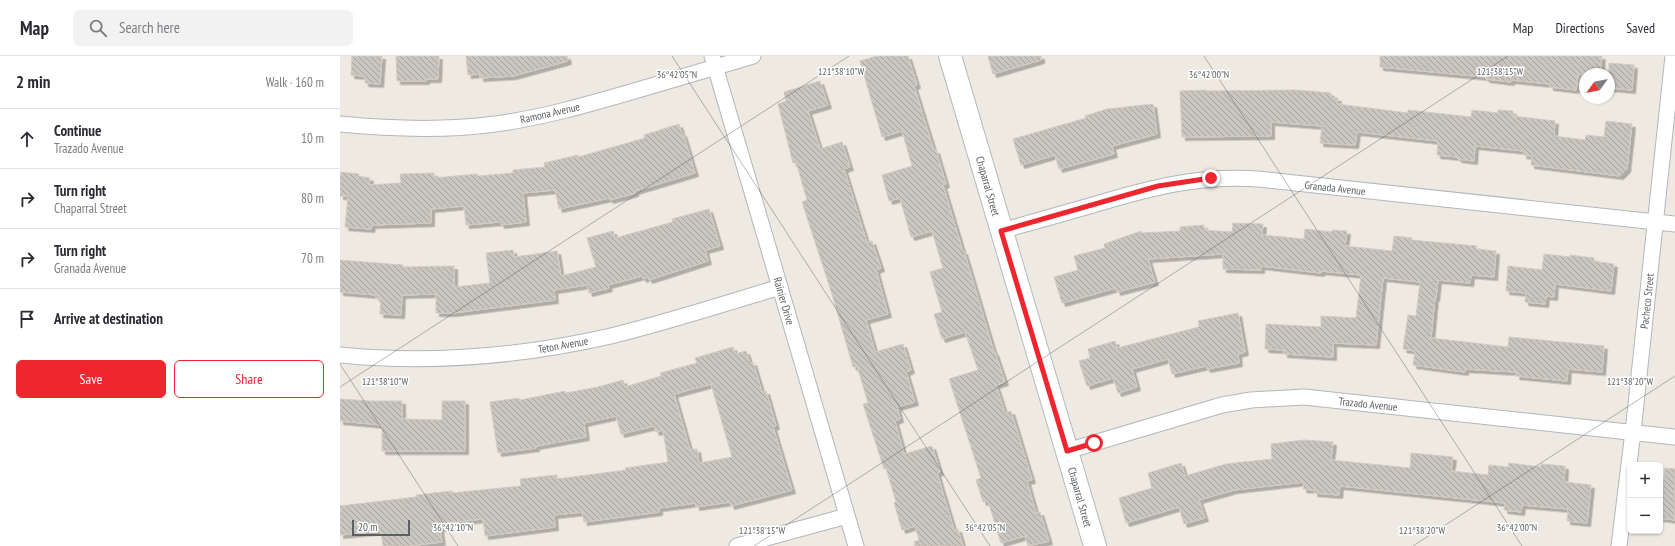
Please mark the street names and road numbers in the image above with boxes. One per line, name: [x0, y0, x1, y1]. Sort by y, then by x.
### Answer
street label: Ramona Avenue: [519, 99, 582, 127]
street label: Chaparral Street: [973, 154, 1003, 218]
street label: Granada Avenue: [1304, 178, 1367, 198]
street label: Pacheco Street: [1637, 272, 1657, 330]
street label: Rainier Drive: [770, 275, 798, 327]
street label: Teton Avenue: [537, 334, 590, 356]
street label: Trazado Avenue: [1338, 394, 1399, 414]
street label: Chaparral Street: [1065, 465, 1095, 529]

